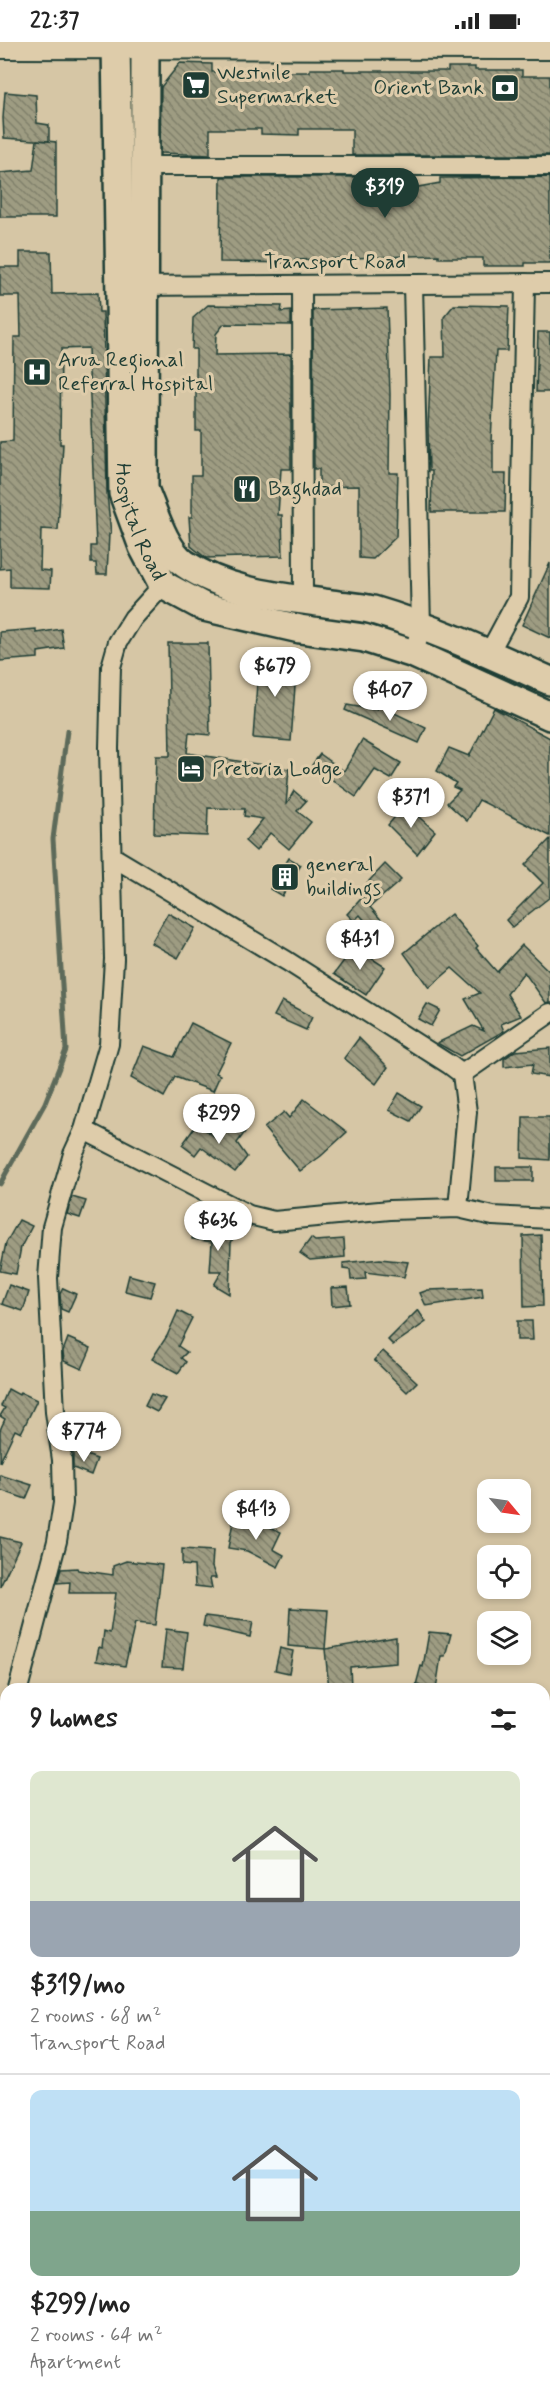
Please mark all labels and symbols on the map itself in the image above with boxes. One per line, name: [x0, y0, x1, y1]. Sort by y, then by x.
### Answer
place label: Westnile Supermarket: [217, 59, 337, 111]
supermarket icon: Westnile Supermarket: [180, 69, 212, 101]
bank icon: Orient Bank: [489, 72, 521, 104]
place label: Orient Bank: [373, 74, 484, 102]
pin: $319: [349, 168, 421, 219]
street label: Transport Road: [264, 248, 406, 276]
place label: Arua Regional Referral Hospital: [58, 346, 213, 398]
hospital icon: Arua Regional Referral Hospital: [21, 356, 53, 388]
street label: Hospital Road: [109, 463, 172, 586]
restaurant icon: Baghdad: [231, 473, 263, 505]
place label: Baghdad: [268, 475, 342, 505]
pin: $679: [239, 647, 311, 698]
pin: $407: [354, 671, 426, 722]
hotel icon: Pretoria Lodge: [175, 753, 207, 785]
place label: Pretoria Lodge: [212, 755, 342, 784]
pin: $371: [375, 778, 447, 829]
place label: general buildings: [306, 851, 381, 905]
building icon: general buildings: [269, 861, 301, 893]
pin: $431: [324, 920, 396, 971]
pin: $299: [183, 1094, 255, 1145]
pin: $636: [182, 1201, 254, 1252]
pin: $774: [48, 1412, 120, 1463]
north arrow: [477, 1479, 531, 1533]
pin: $413: [220, 1490, 292, 1541]

